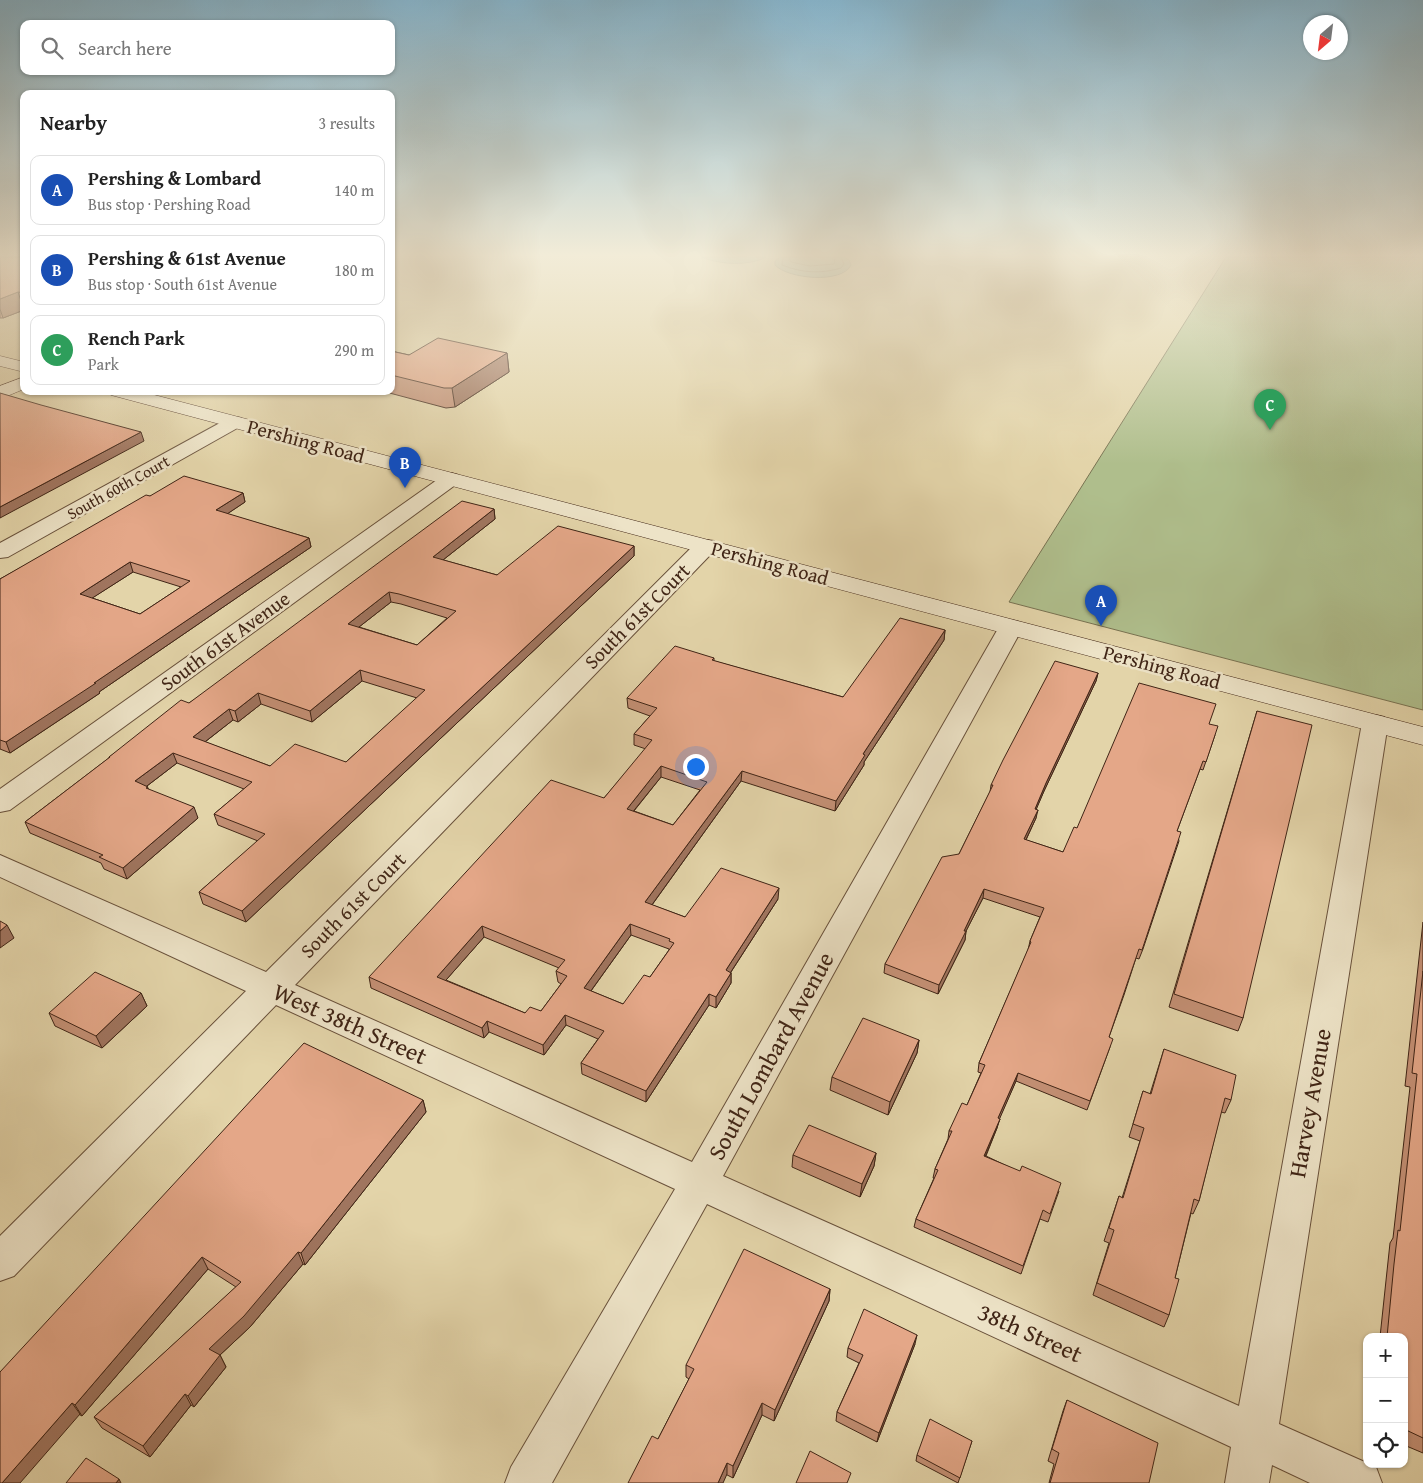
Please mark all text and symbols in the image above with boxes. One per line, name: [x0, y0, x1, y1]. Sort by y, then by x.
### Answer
north arrow: [1303, 15, 1348, 60]
search box: [20, 20, 395, 75]
icon: search: [38, 34, 66, 62]
text: Search here: [78, 34, 172, 62]
text: Nearby: [40, 107, 107, 138]
text: 3 results: [318, 111, 375, 135]
text: Pershing & Lombard: [88, 164, 261, 192]
text: A: [52, 178, 62, 202]
text: 140 m: [334, 178, 374, 202]
text: Bus stop · Pershing Road: [88, 192, 251, 216]
text: Pershing & 61st Avenue: [88, 244, 286, 272]
text: B: [52, 258, 62, 282]
text: 180 m: [334, 258, 374, 282]
text: Bus stop · South 61st Avenue: [88, 272, 277, 296]
text: Rench Park: [88, 324, 185, 352]
text: C: [52, 338, 62, 362]
text: 290 m: [334, 338, 374, 362]
text: Park: [88, 352, 119, 376]
pin: C: [1254, 389, 1286, 430]
street label: Pershing Road: [244, 411, 368, 470]
pin: B: [389, 447, 421, 488]
street label: South 60th Court: [62, 449, 174, 525]
street label: Pershing Road: [708, 533, 832, 592]
street label: South 61st Court: [577, 556, 696, 675]
street label: South 61st Avenue: [154, 584, 295, 697]
pin: A: [1085, 585, 1117, 626]
street label: Pershing Road: [1100, 637, 1224, 696]
your location: [683, 754, 709, 780]
street label: South 61st Court: [293, 845, 412, 964]
street label: South Lombard Avenue: [699, 945, 842, 1166]
street label: West 38th Street: [268, 974, 433, 1073]
street label: Harvey Avenue: [1279, 1026, 1340, 1180]
street label: 38th Street: [972, 1294, 1089, 1371]
map controls: [1363, 1333, 1408, 1468]
button: +: [1363, 1333, 1408, 1378]
button: −: [1363, 1378, 1408, 1423]
button: locate: [1363, 1423, 1408, 1468]

